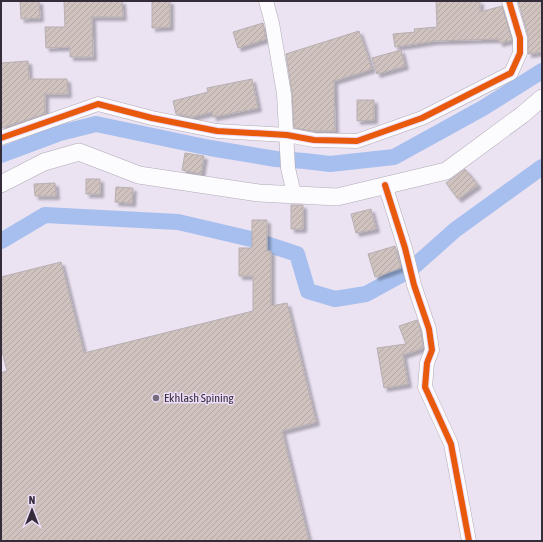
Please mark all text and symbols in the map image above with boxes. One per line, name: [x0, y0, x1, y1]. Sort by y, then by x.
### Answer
place label: Ekhlash Spining: [164, 391, 235, 405]
marker: Ekhlash Spining: [151, 393, 161, 403]
north arrow: [12, 490, 52, 530]
text: N: [29, 494, 35, 506]

